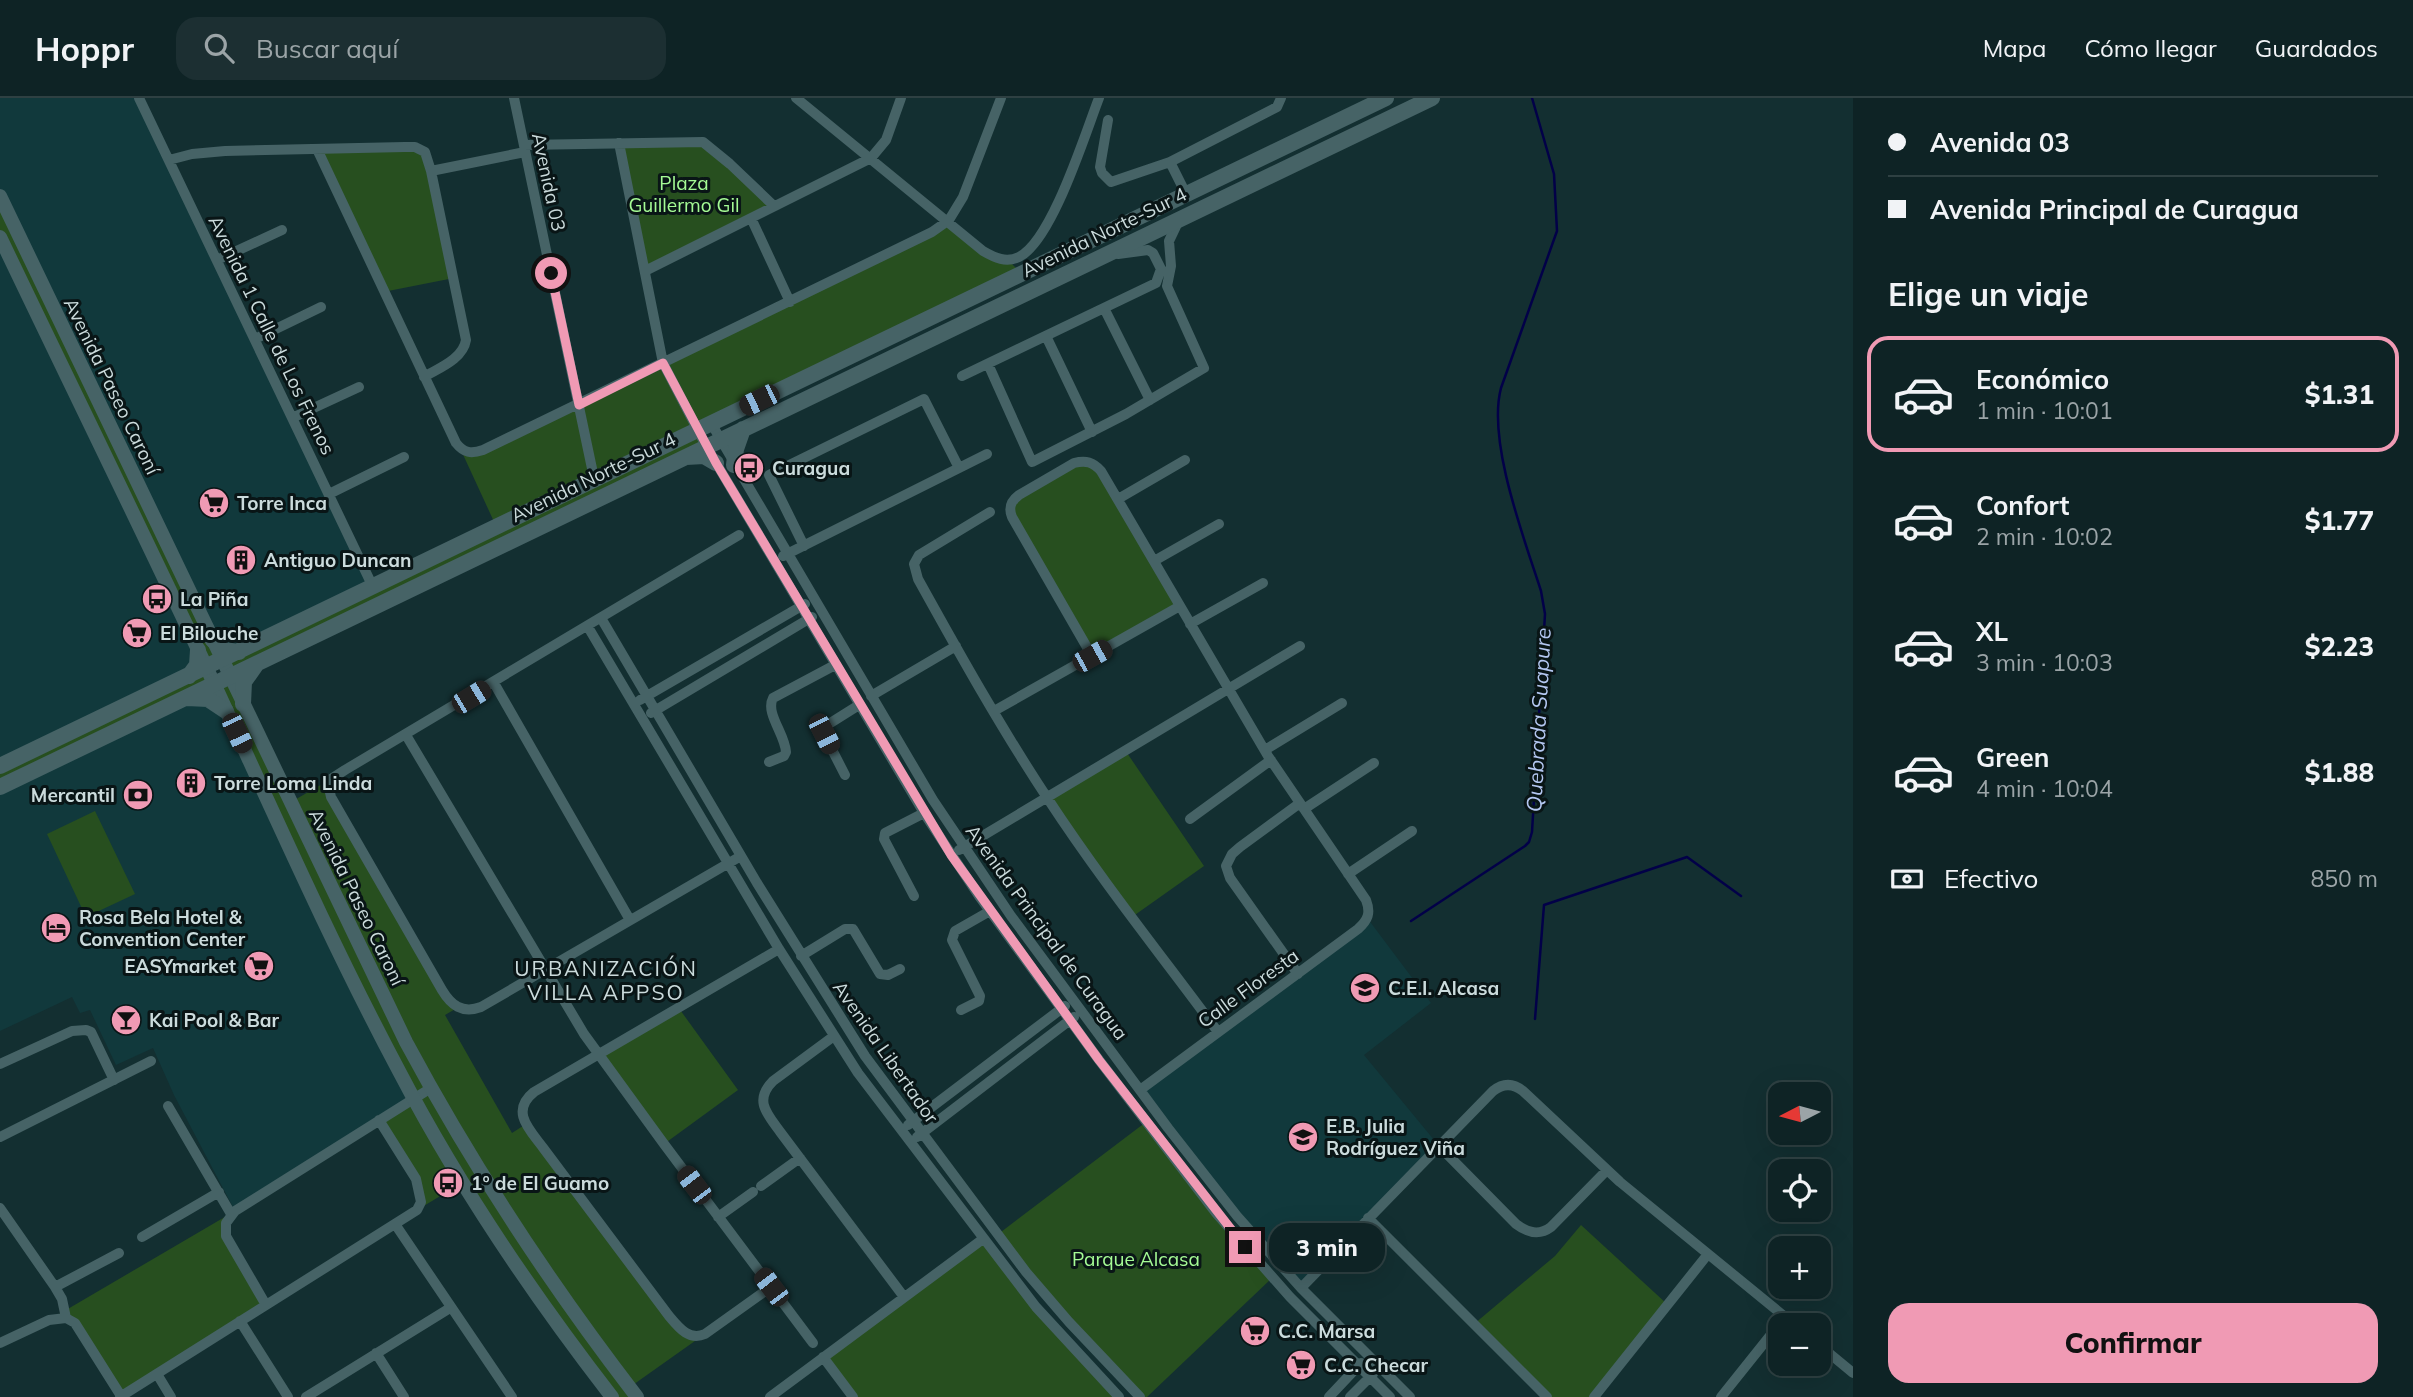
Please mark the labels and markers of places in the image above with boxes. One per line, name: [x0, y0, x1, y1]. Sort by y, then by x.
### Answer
bus stop icon: Curagua: [732, 451, 766, 485]
place label: Curagua: [772, 456, 850, 480]
supermarket icon: Torre Inca: [197, 486, 231, 520]
place label: Torre Inca: [237, 491, 327, 515]
building icon: Antiguo Duncan: [224, 543, 258, 577]
place label: Antiguo Duncan: [264, 548, 411, 572]
bus stop icon: La Piña: [140, 582, 174, 616]
place label: La Piña: [180, 587, 248, 611]
supermarket icon: El Bilouche: [120, 616, 154, 650]
place label: El Bilouche: [160, 621, 259, 645]
building icon: Torre Loma Linda: [174, 766, 208, 800]
place label: Torre Loma Linda: [214, 771, 372, 795]
bank icon: Mercantil: [121, 778, 155, 812]
place label: Mercantil: [31, 783, 115, 807]
place label: Rosa Bela Hotel & Convention Center: [79, 905, 246, 951]
hotel icon: Rosa Bela Hotel & Convention Center: [39, 911, 73, 945]
supermarket icon: EASYmarket: [242, 949, 276, 983]
place label: EASYmarket: [124, 954, 236, 978]
school or university icon: C.E.I. Alcasa: [1348, 971, 1382, 1005]
place label: C.E.I. Alcasa: [1388, 976, 1499, 1000]
bar icon: Kai Pool & Bar: [109, 1003, 143, 1037]
place label: Kai Pool & Bar: [149, 1008, 280, 1032]
place label: E.B. Julia Rodríguez Viña: [1326, 1114, 1465, 1160]
school or university icon: E.B. Julia Rodríguez Viña: [1286, 1120, 1320, 1154]
bus stop icon: 1° de El Guamo: [431, 1166, 465, 1200]
place label: 1° de El Guamo: [471, 1171, 609, 1195]
supermarket icon: C.C. Marsa: [1238, 1314, 1272, 1348]
place label: C.C. Marsa: [1278, 1319, 1375, 1343]
supermarket icon: C.C. Checar: [1284, 1348, 1318, 1382]
place label: C.C. Checar: [1324, 1353, 1429, 1377]

